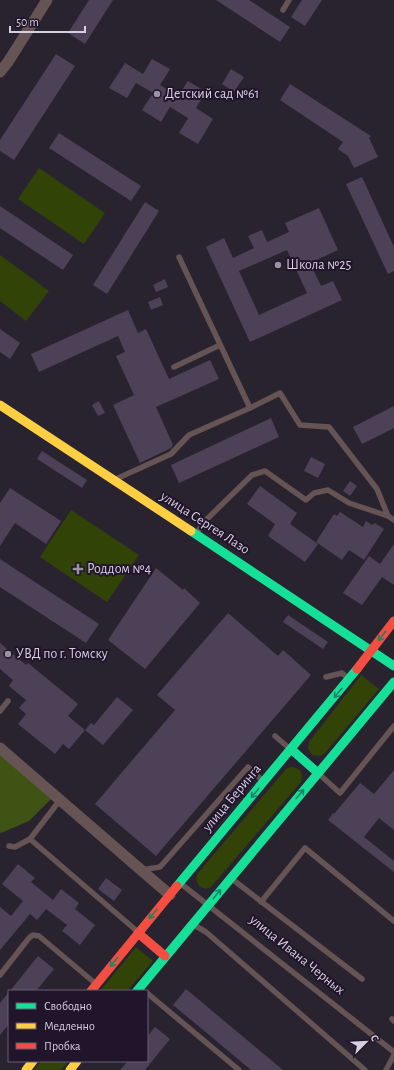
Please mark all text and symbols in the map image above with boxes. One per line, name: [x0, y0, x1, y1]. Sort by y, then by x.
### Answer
scale bar: [10, 8, 85, 34]
text: 50 m: [16, 16, 39, 28]
place label: Детский сад №61: [165, 87, 259, 101]
marker: Детский сад №61: [152, 89, 162, 99]
place label: Школа №25: [286, 258, 352, 272]
marker: Школа №25: [273, 260, 283, 270]
street label: улица Сергея Лазо: [157, 489, 252, 557]
place label: Роддом №4: [87, 562, 151, 576]
marker: Роддом №4: [72, 563, 84, 575]
one-way arrow: [378, 631, 386, 642]
place label: УВД по г. Томску: [16, 647, 108, 661]
marker: УВД по г. Томску: [3, 649, 13, 659]
one-way arrow: [333, 688, 342, 698]
street label: улица Беринга: [199, 761, 264, 835]
one-way arrow: [250, 788, 259, 798]
one-way arrow: [296, 789, 305, 799]
one-way arrow: [213, 888, 221, 899]
one-way arrow: [149, 909, 158, 920]
street label: улица Ивана Черных: [246, 912, 347, 998]
one-way arrow: [110, 956, 118, 967]
legend: [8, 990, 148, 1062]
text: Свободно: [44, 1000, 92, 1012]
text: Медленно: [44, 1020, 95, 1032]
north arrow: [346, 1022, 386, 1062]
text: С: [368, 1033, 381, 1043]
text: Пробка: [44, 1040, 81, 1052]

